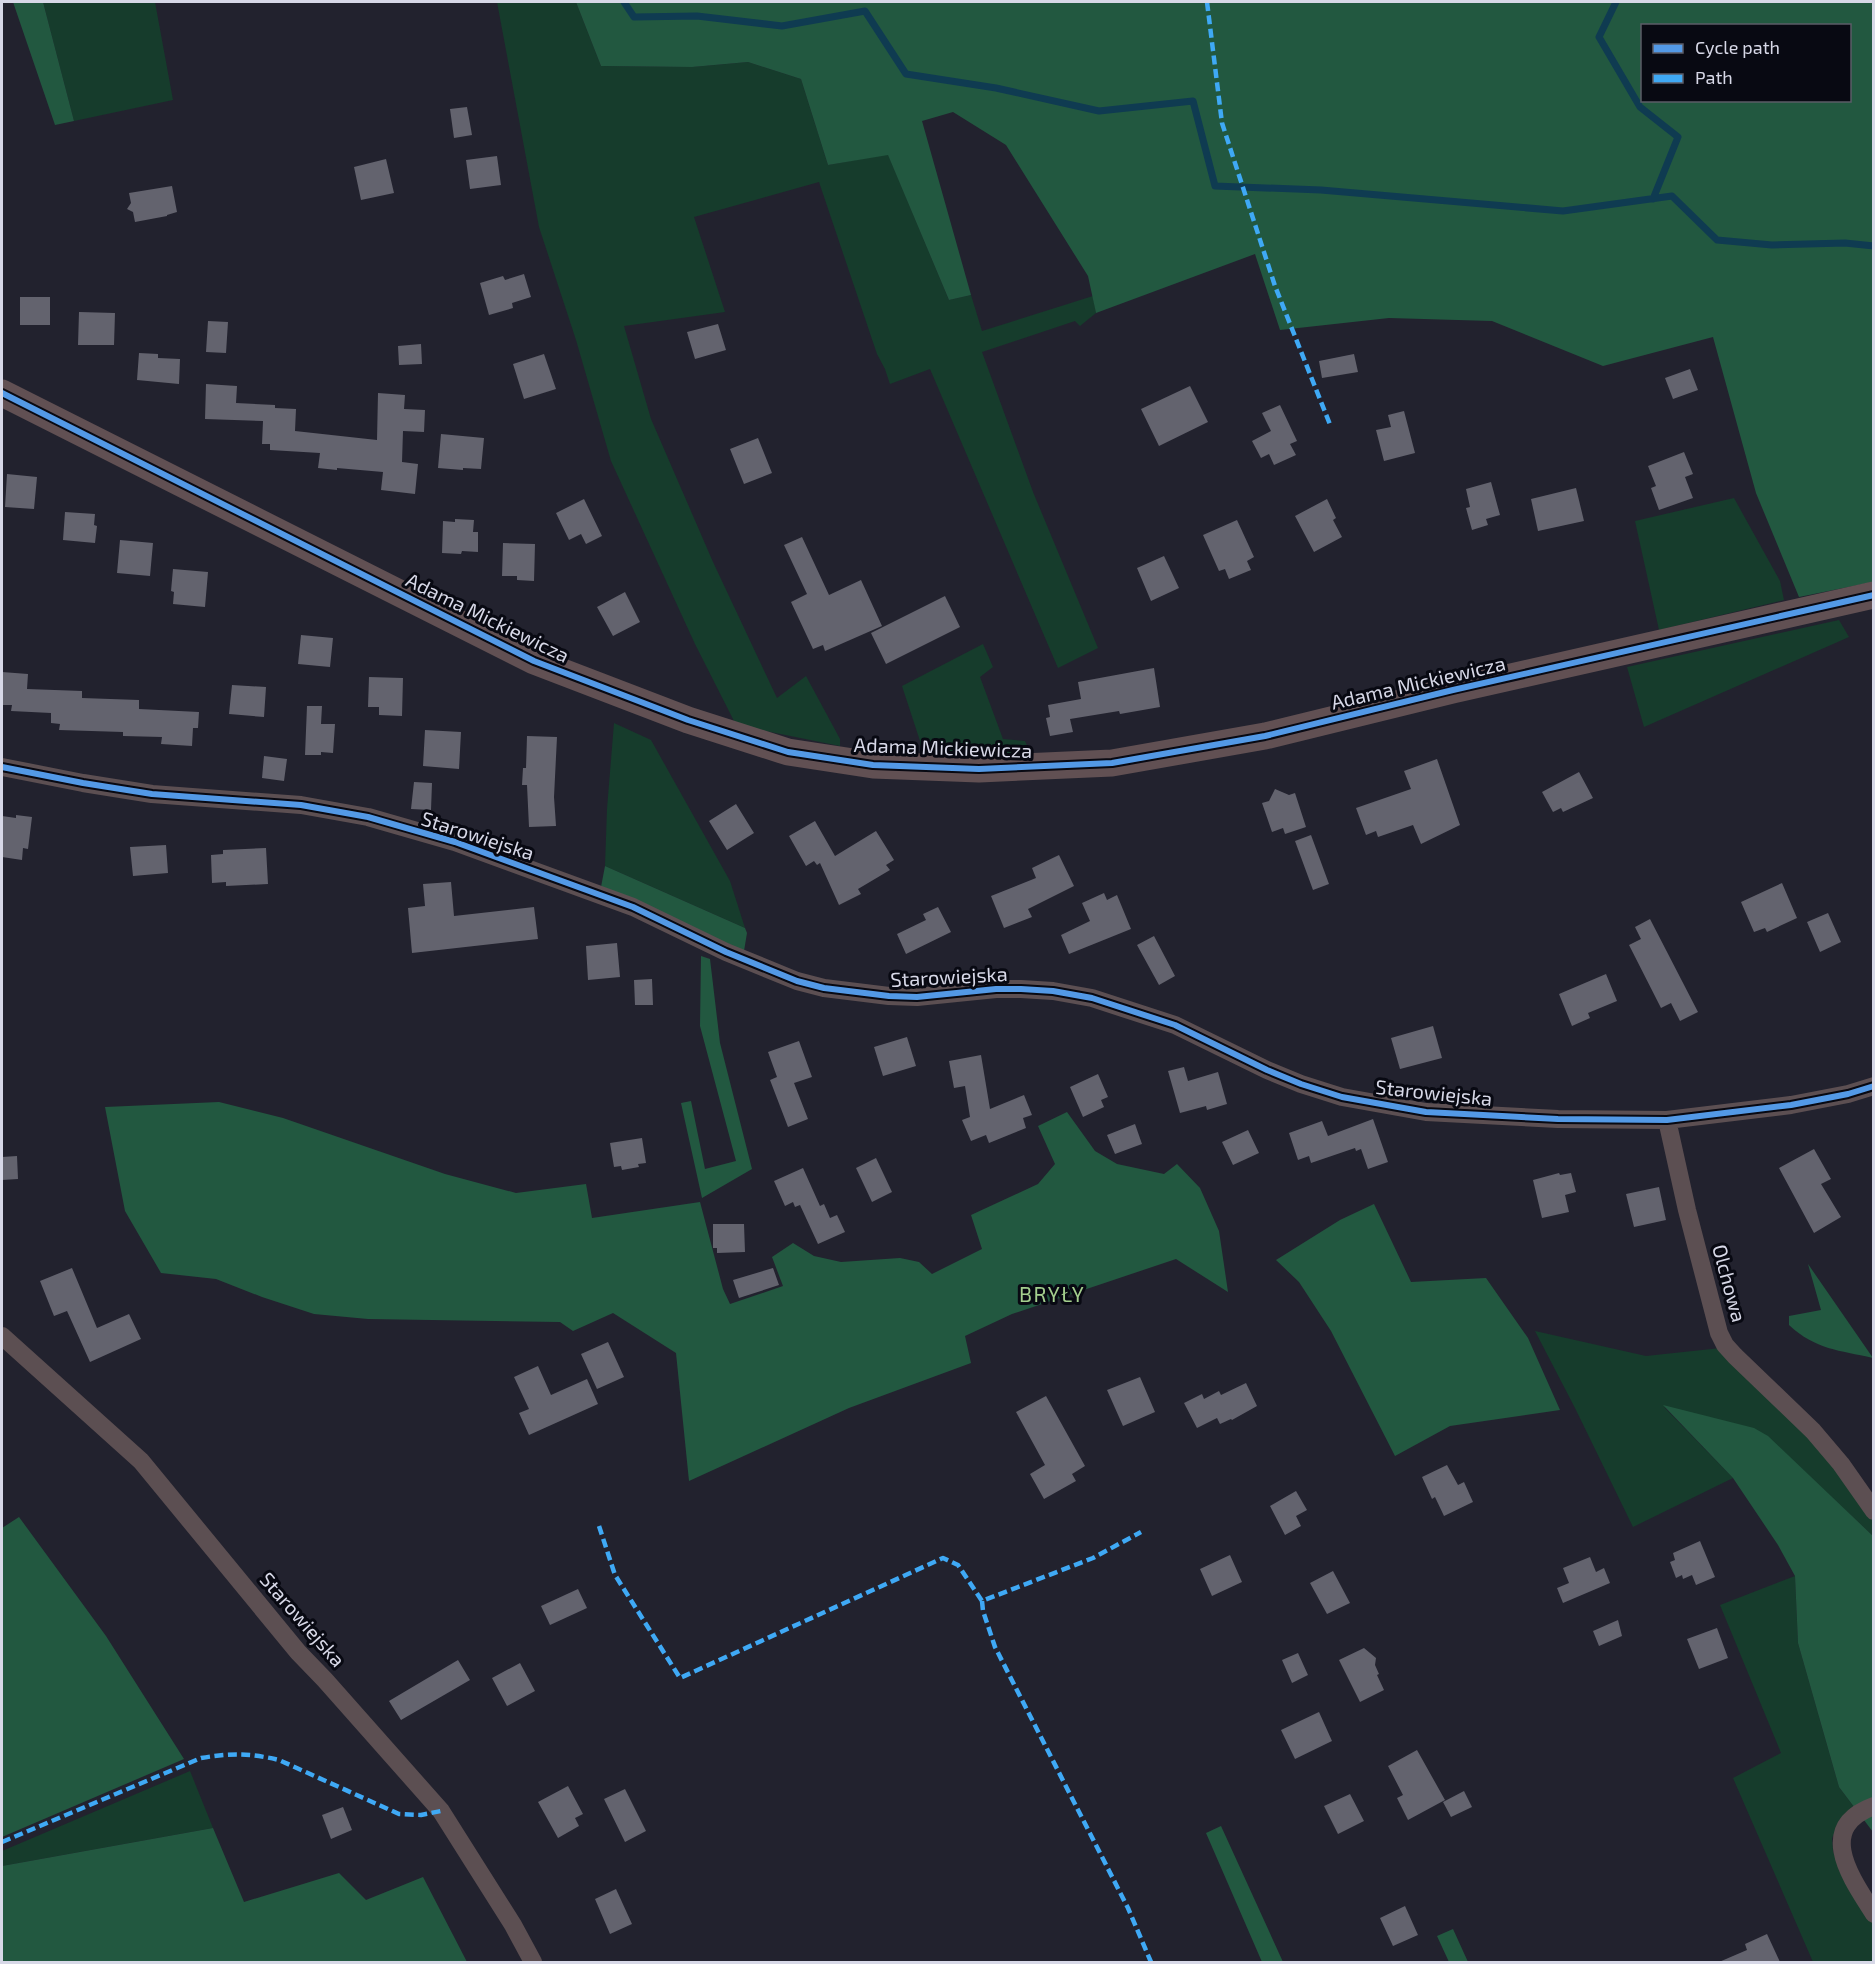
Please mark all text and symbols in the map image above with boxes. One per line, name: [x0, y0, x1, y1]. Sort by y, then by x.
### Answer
legend: [1641, 24, 1851, 102]
text: Cycle path: [1695, 36, 1780, 58]
text: Path: [1695, 66, 1733, 88]
street label: Adama Mickiewicza: [403, 567, 573, 667]
street label: Adama Mickiewicza: [1328, 650, 1508, 714]
street label: Adama Mickiewicza: [853, 732, 1033, 762]
street label: Starowiejska: [419, 805, 537, 865]
street label: Starowiejska: [890, 961, 1008, 991]
street label: Starowiejska: [1374, 1074, 1494, 1110]
street label: Olchowa: [1708, 1242, 1752, 1324]
district label: BRYŁY: [1019, 1281, 1085, 1306]
street label: Starowiejska: [255, 1567, 351, 1671]

